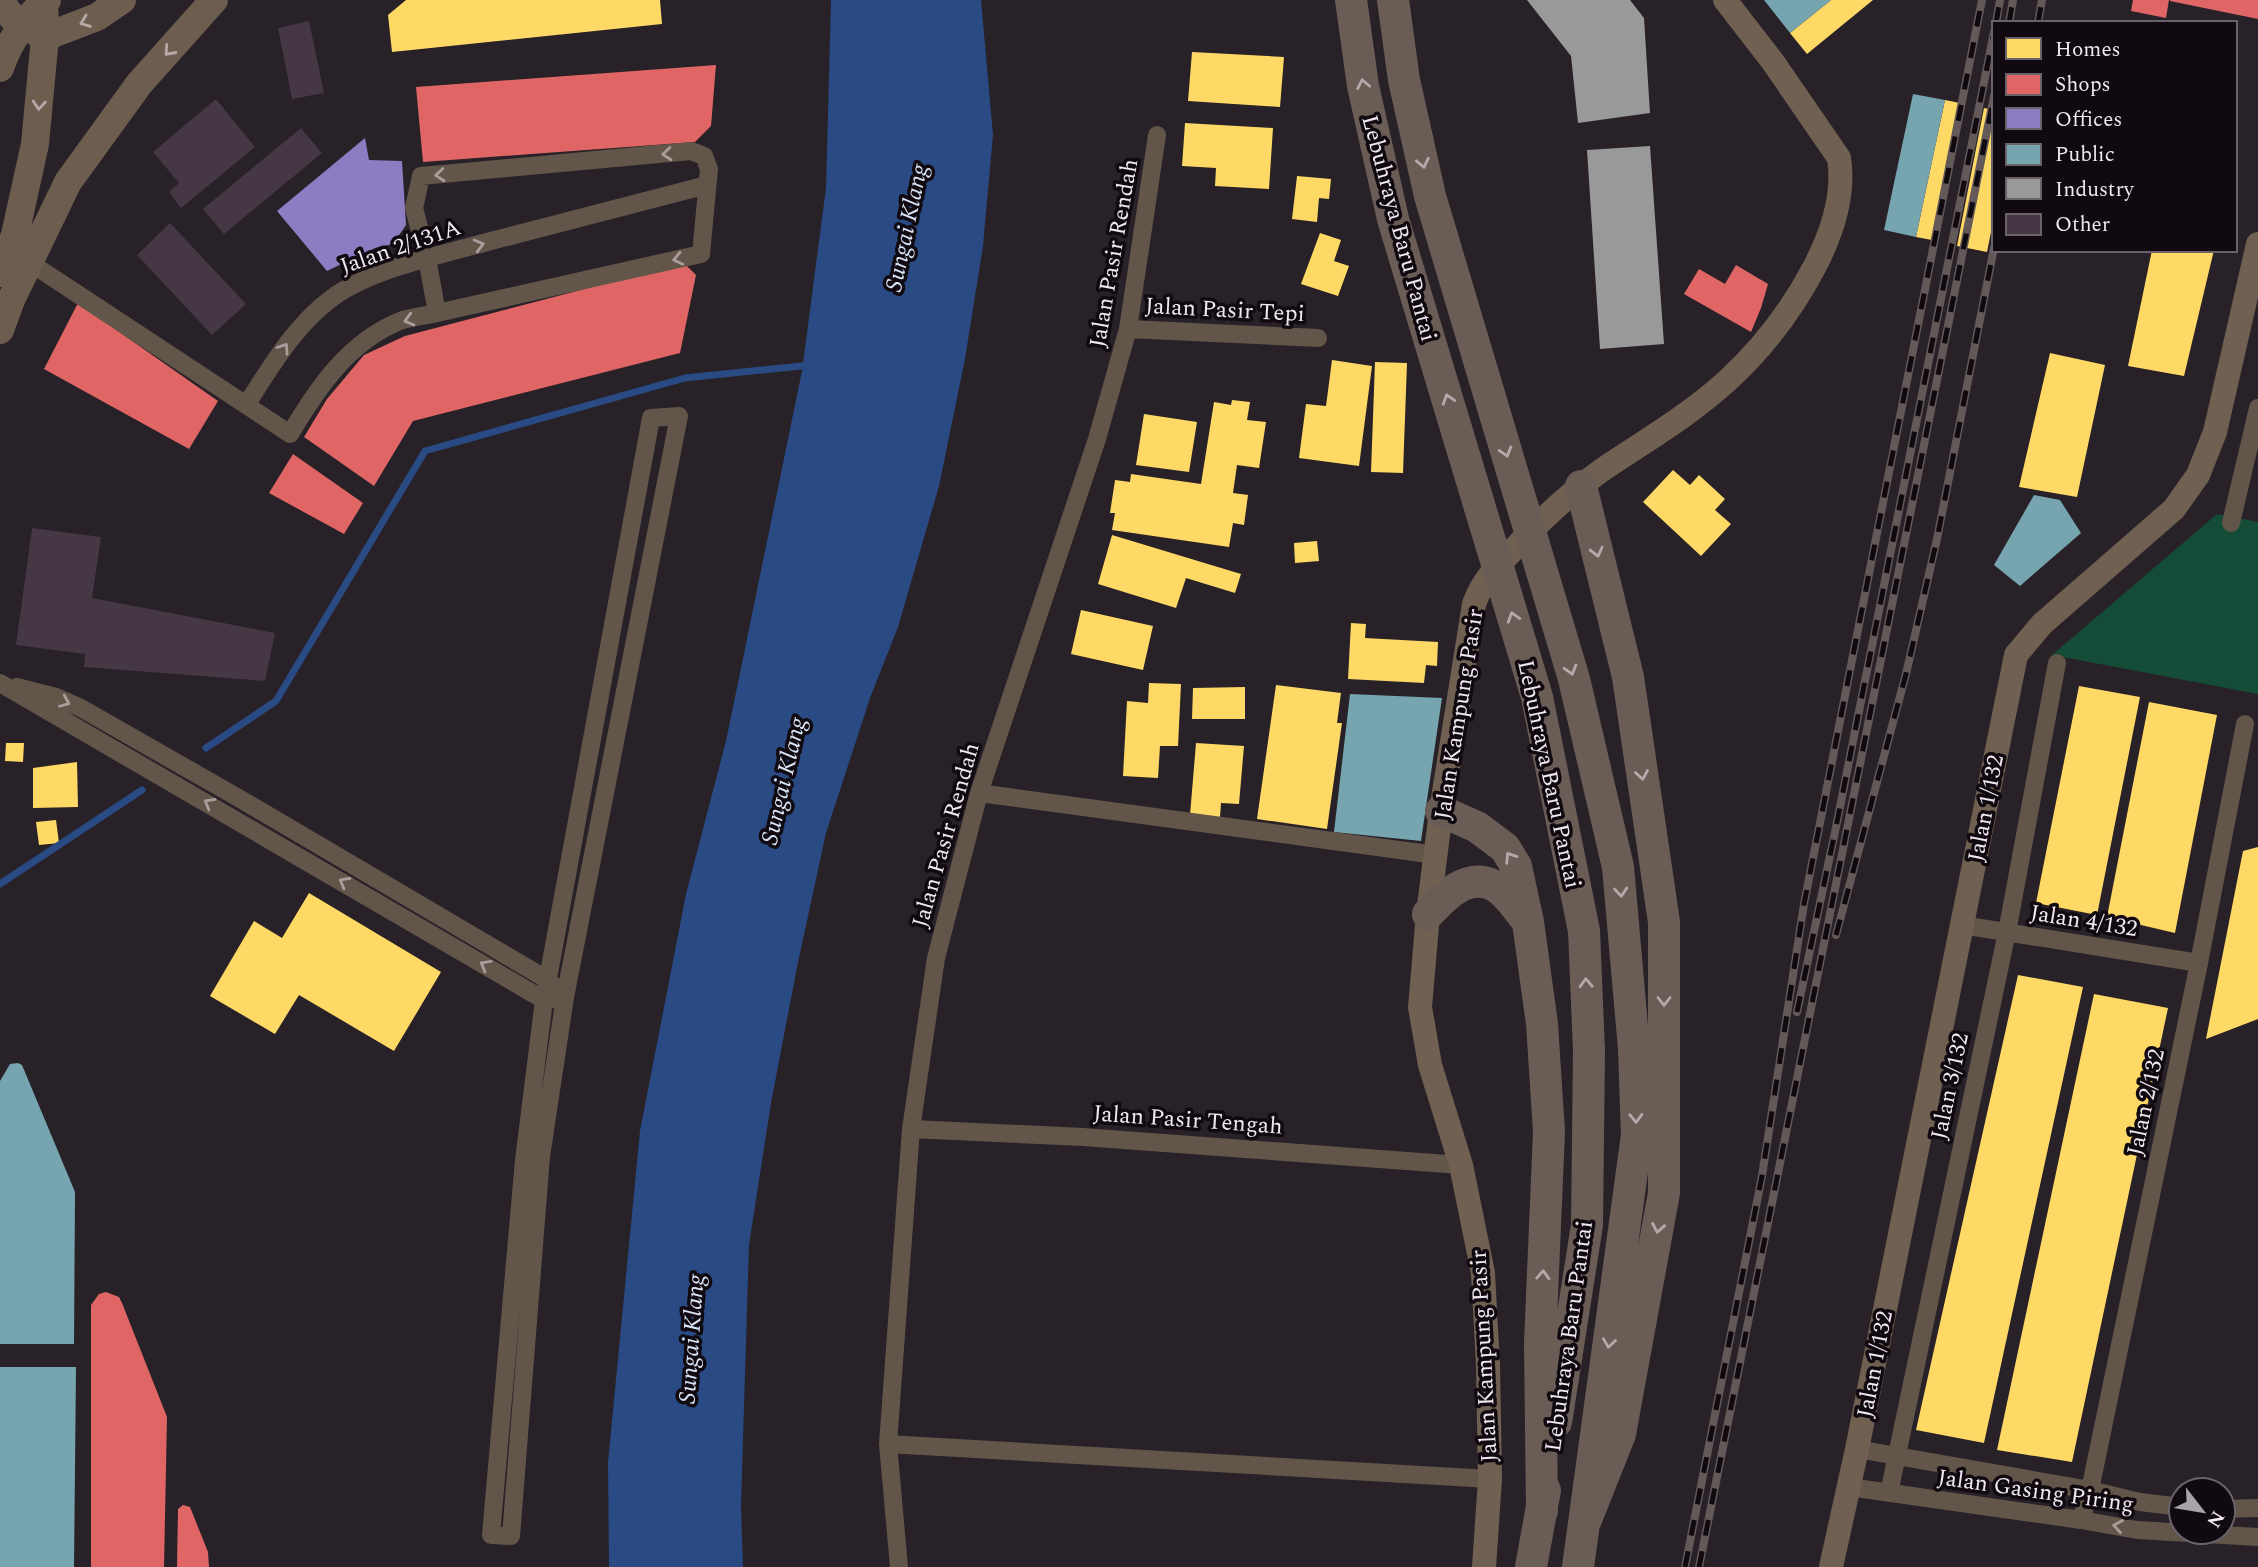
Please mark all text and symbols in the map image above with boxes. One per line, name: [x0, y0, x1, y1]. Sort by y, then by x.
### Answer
one-way arrow: [80, 13, 92, 27]
legend: [1992, 21, 2237, 252]
text: Homes: [2055, 34, 2121, 66]
one-way arrow: [165, 43, 177, 56]
text: Shops: [2055, 69, 2111, 101]
one-way arrow: [1357, 78, 1372, 90]
one-way arrow: [32, 100, 47, 111]
text: Offices: [2055, 104, 2122, 136]
street label: Lebuhraya Baru Pantai: [1351, 111, 1446, 345]
text: Public: [2055, 139, 2115, 171]
one-way arrow: [661, 146, 672, 161]
street label: Jalan Pasir Rendah: [1081, 156, 1148, 350]
one-way arrow: [1414, 157, 1429, 169]
water label: Sungai Klang: [876, 160, 938, 295]
one-way arrow: [435, 167, 446, 182]
text: Industry: [2055, 174, 2135, 206]
text: Other: [2055, 209, 2110, 241]
street label: Jalan 2/131A: [335, 210, 466, 284]
one-way arrow: [473, 239, 485, 253]
one-way arrow: [672, 251, 684, 266]
street label: Jalan Pasir Tepi: [1144, 289, 1306, 332]
one-way arrow: [403, 312, 415, 326]
one-way arrow: [276, 343, 289, 356]
one-way arrow: [1441, 393, 1456, 405]
one-way arrow: [1498, 446, 1513, 458]
one-way arrow: [1589, 546, 1603, 558]
street label: Jalan Kampung Pasir: [1426, 606, 1493, 822]
one-way arrow: [1507, 611, 1521, 623]
street label: Lebuhraya Baru Pantai: [1507, 657, 1590, 892]
one-way arrow: [1563, 664, 1578, 676]
one-way arrow: [58, 694, 71, 708]
water label: Sungai Klang: [752, 713, 816, 848]
street label: Jalan Pasir Rendah: [903, 739, 990, 932]
street label: Jalan 1/132: [1959, 752, 2014, 865]
one-way arrow: [1635, 769, 1650, 781]
one-way arrow: [203, 798, 216, 811]
one-way arrow: [1506, 852, 1518, 865]
one-way arrow: [339, 877, 352, 890]
one-way arrow: [1613, 887, 1628, 898]
street label: Jalan 4/132: [2028, 896, 2140, 947]
one-way arrow: [480, 960, 493, 973]
one-way arrow: [1578, 977, 1593, 988]
one-way arrow: [1656, 996, 1672, 1007]
street label: Jalan 3/132: [1922, 1030, 1979, 1143]
street label: Jalan 2/132: [2118, 1046, 2175, 1159]
street label: Jalan Pasir Tengah: [1092, 1096, 1284, 1145]
one-way arrow: [1629, 1112, 1644, 1123]
street label: Lebuhraya Baru Pantai: [1536, 1218, 1603, 1454]
one-way arrow: [1651, 1222, 1666, 1234]
street label: Jalan Kampung Pasir: [1461, 1249, 1508, 1463]
one-way arrow: [1535, 1269, 1550, 1280]
water label: Sungai Klang: [670, 1272, 715, 1405]
street label: Jalan 1/132: [1848, 1308, 1903, 1421]
one-way arrow: [1601, 1337, 1616, 1349]
street label: Jalan Gasing Piring: [1935, 1460, 2136, 1523]
north arrow: [2167, 1476, 2237, 1546]
text: N: [2199, 1505, 2232, 1533]
one-way arrow: [2112, 1520, 2124, 1535]

